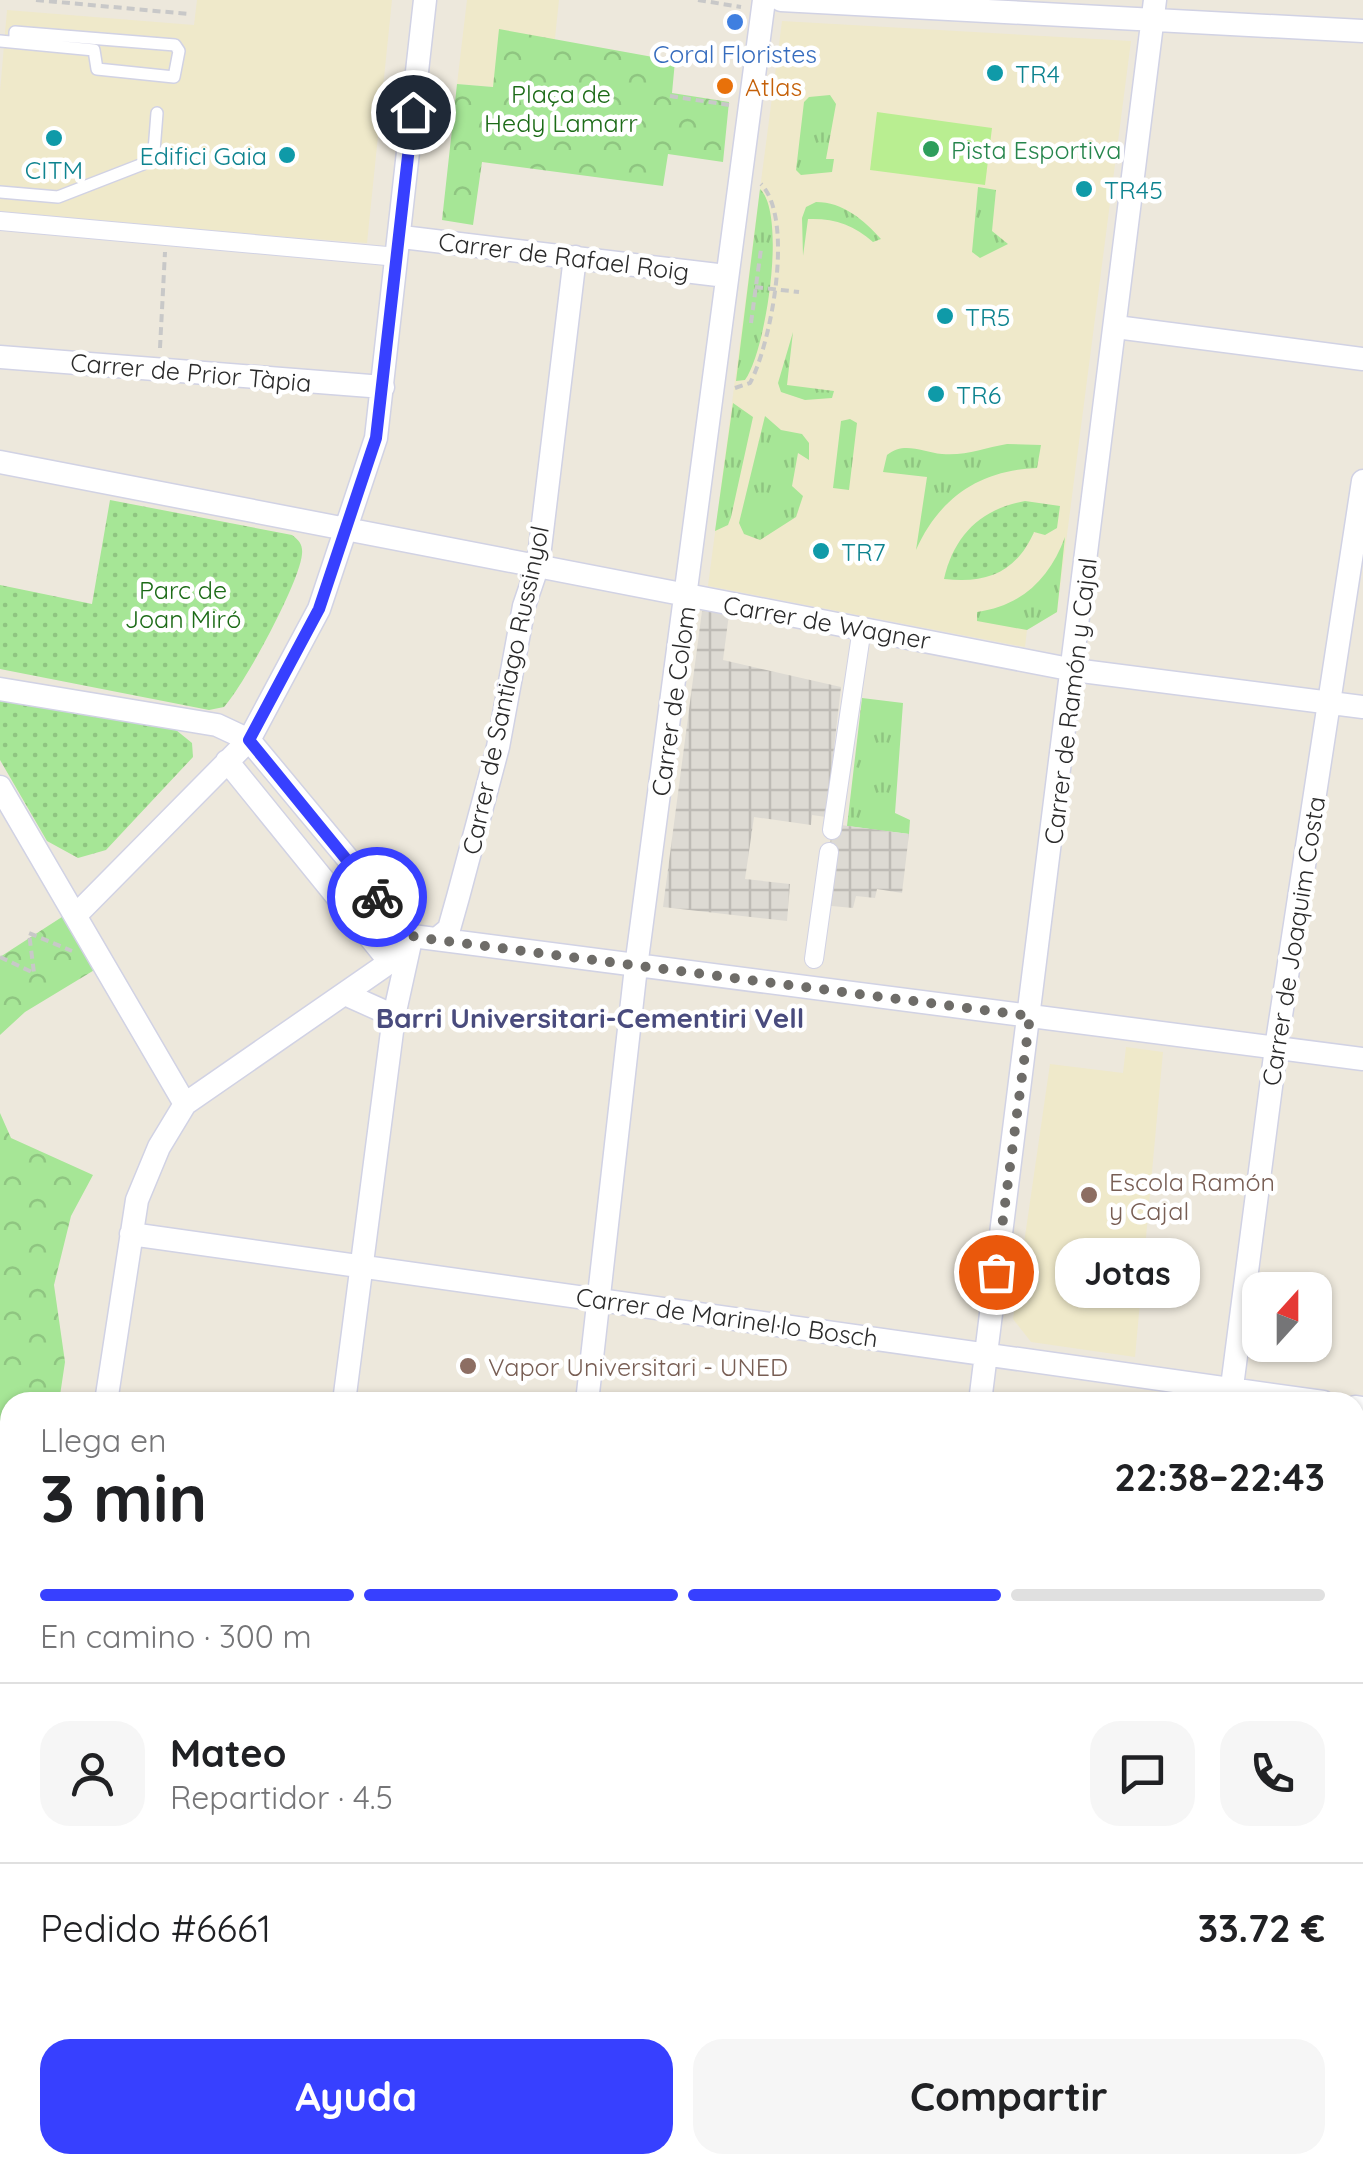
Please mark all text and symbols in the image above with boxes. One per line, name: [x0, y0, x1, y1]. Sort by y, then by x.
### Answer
marker: Coral Floristes: [724, 11, 746, 33]
place label: Coral Floristes: [653, 38, 817, 69]
place label: TR4: [1015, 58, 1060, 89]
marker: TR4: [984, 62, 1006, 84]
pin: [371, 70, 456, 155]
place label: Atlas: [745, 71, 802, 102]
marker: Atlas: [714, 75, 736, 97]
park label: Plaça de Hedy Lamarr: [484, 78, 638, 138]
icon: home: [386, 85, 441, 140]
marker: CITM: [43, 127, 65, 149]
place label: Pista Esportiva: [951, 134, 1121, 165]
marker: Pista Esportiva: [920, 138, 942, 160]
place label: Edifici Gaia: [140, 140, 267, 171]
marker: Edifici Gaia: [276, 144, 298, 166]
place label: CITM: [25, 154, 83, 185]
place label: TR45: [1104, 174, 1163, 205]
marker: TR45: [1073, 178, 1095, 200]
street label: Carrer de Rafael Roig: [437, 225, 691, 287]
place label: TR5: [965, 301, 1010, 332]
marker: TR5: [934, 305, 956, 327]
street label: Carrer de Prior Tàpia: [69, 346, 313, 398]
place label: TR6: [956, 379, 1001, 410]
marker: TR6: [925, 383, 947, 405]
street label: Carrer de Santiago Russinyol: [455, 523, 555, 857]
place label: TR7: [841, 536, 886, 567]
marker: TR7: [810, 540, 832, 562]
street label: Carrer de Ramón y Cajal: [1037, 556, 1103, 846]
park label: Parc de Joan Miró: [125, 574, 241, 634]
street label: Carrer de Wagner: [721, 589, 933, 656]
street label: Carrer de Colom: [644, 604, 702, 798]
street label: Carrer de Joaquim Costa: [1255, 794, 1331, 1088]
courier: [327, 847, 427, 947]
icon: bike: [350, 870, 405, 925]
district label: Barri Universitari-Cementiri Vell: [376, 1000, 804, 1035]
place label: Escola Ramón y Cajal: [1109, 1166, 1275, 1226]
marker: Escola Ramón y Cajal: [1078, 1184, 1100, 1206]
pin: [954, 1230, 1039, 1315]
callout: Jotas: [1056, 1237, 1201, 1307]
icon: bag: [969, 1245, 1024, 1300]
text: Jotas: [1084, 1253, 1171, 1293]
north arrow: [1242, 1272, 1332, 1362]
map controls: [1242, 1272, 1332, 1362]
street label: Carrer de Marinel·lo Bosch: [574, 1280, 880, 1354]
place label: Vapor Universitari - UNED: [488, 1351, 788, 1382]
marker: Vapor Universitari - UNED: [457, 1355, 479, 1377]
text: Llega en: [40, 1420, 167, 1460]
text: 22:38–22:43: [1114, 1453, 1325, 1501]
text: 3 min: [40, 1457, 207, 1538]
text: En camino · 300 m: [40, 1616, 312, 1656]
button: person: [40, 1721, 145, 1826]
button: chat: [1090, 1721, 1195, 1826]
button: phone: [1220, 1721, 1325, 1826]
text: Mateo: [170, 1729, 286, 1777]
text: Repartidor · 4.5: [170, 1777, 393, 1817]
text: Pedido #6661: [40, 1904, 271, 1952]
text: 33.72 €: [1198, 1904, 1325, 1952]
button: Ayuda: [40, 2039, 673, 2154]
button: Compartir: [693, 2039, 1325, 2154]

